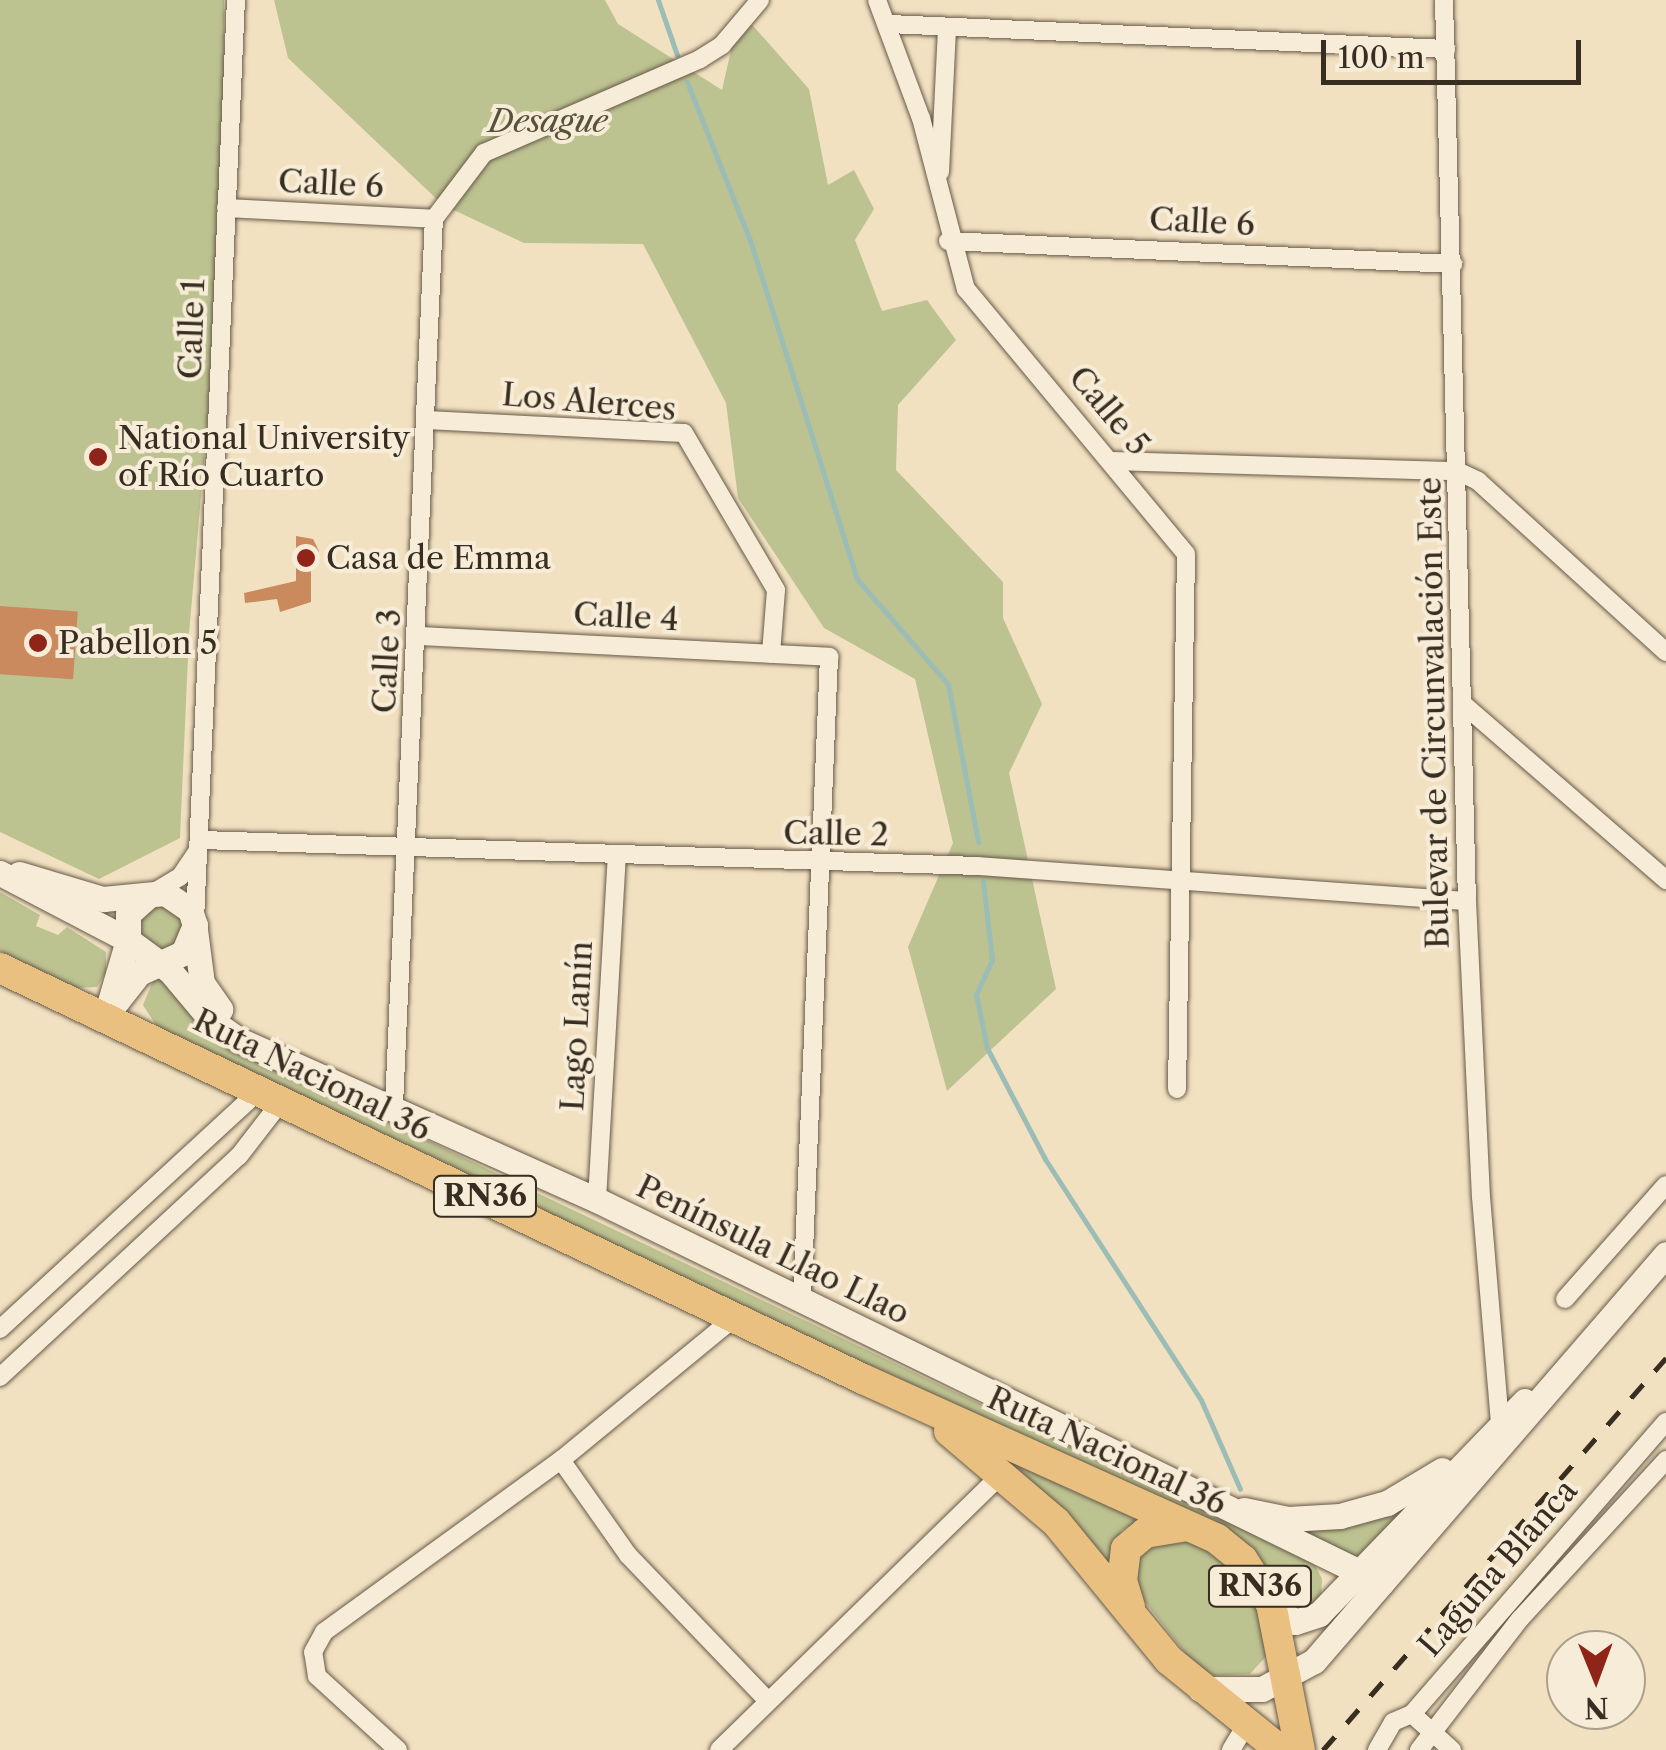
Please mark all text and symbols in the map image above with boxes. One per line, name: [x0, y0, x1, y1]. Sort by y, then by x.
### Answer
scale bar: [1326, 20, 1586, 82]
text: 100 m: [1338, 39, 1425, 76]
park label: Desague: [488, 102, 608, 140]
street label: Calle 6: [277, 162, 385, 206]
street label: Calle 6: [1148, 200, 1256, 244]
street label: Calle 1: [171, 278, 213, 380]
street label: Calle 5: [1061, 359, 1157, 463]
street label: Los Alerces: [500, 375, 678, 429]
place label: National University of Río Cuarto: [118, 420, 410, 495]
marker: National University of Río Cuarto: [87, 446, 109, 468]
street label: Bulevar de Circunvalación Este: [1411, 476, 1457, 950]
place label: Casa de Emma: [326, 539, 551, 577]
marker: Casa de Emma: [295, 547, 317, 569]
street label: Calle 4: [572, 595, 680, 639]
street label: Calle 3: [365, 608, 409, 714]
place label: Pabellon 5: [58, 624, 217, 662]
marker: Pabellon 5: [27, 632, 49, 654]
street label: Calle 2: [783, 814, 889, 854]
street label: Lago Lanín: [553, 940, 601, 1112]
street label: Ruta Nacional 36: [187, 1001, 437, 1149]
street label: Península Llao Llao: [630, 1167, 916, 1333]
road number: RN36: [432, 1171, 538, 1221]
street label: Ruta Nacional 36: [981, 1379, 1233, 1523]
street label: Laguna Blanca: [1411, 1472, 1585, 1664]
road number: RN36: [1208, 1561, 1312, 1611]
north arrow: [1546, 1630, 1646, 1730]
text: N: [1584, 1691, 1609, 1725]

